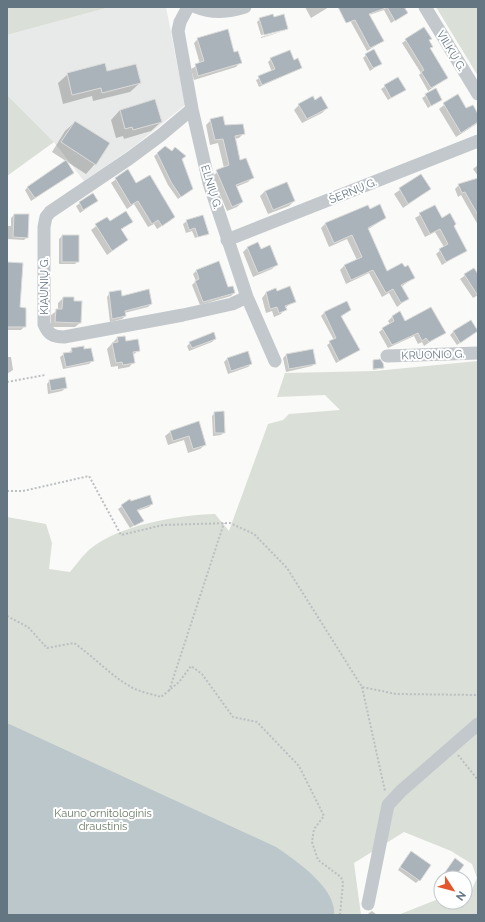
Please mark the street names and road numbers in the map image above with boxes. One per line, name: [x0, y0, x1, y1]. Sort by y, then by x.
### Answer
street label: VILKŲ G.: [434, 28, 468, 74]
street label: ELNIŲ G.: [198, 163, 224, 211]
street label: ŠERNŲ G.: [327, 175, 379, 206]
street label: KIAUNIŲ G.: [38, 257, 51, 315]
street label: KRUONIO G.: [401, 347, 465, 363]

